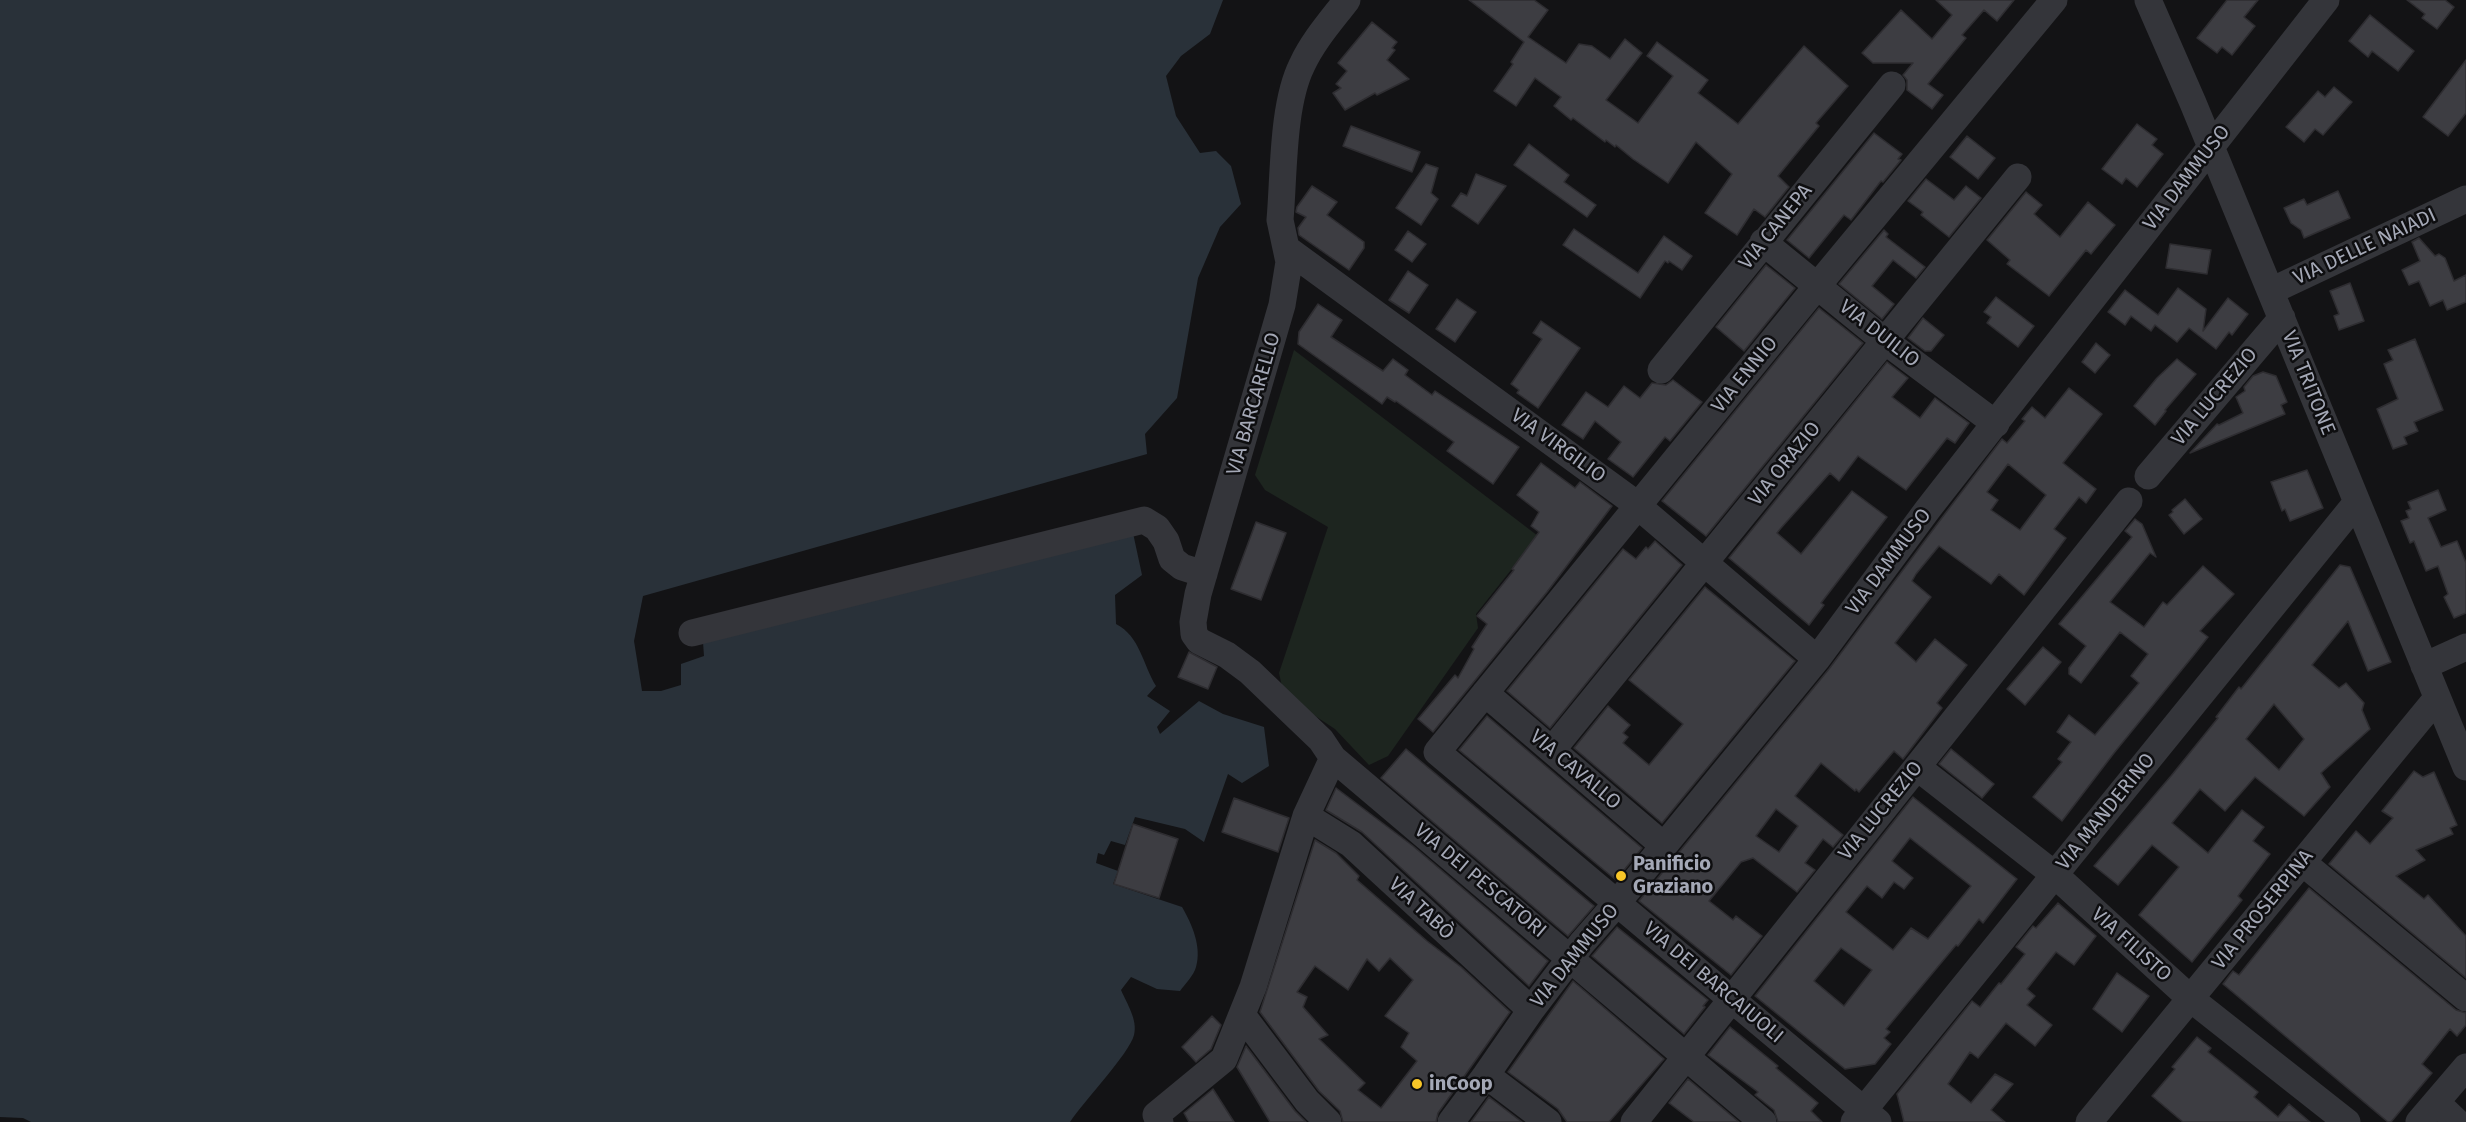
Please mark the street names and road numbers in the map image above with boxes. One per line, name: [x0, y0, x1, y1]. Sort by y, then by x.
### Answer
street label: VIA DAMMUSO: [2138, 121, 2236, 235]
street label: VIA CANEPA: [1734, 180, 1818, 274]
street label: VIA DELLE NAIADI: [2290, 203, 2440, 291]
street label: VIA DUILIO: [1834, 295, 1924, 373]
street label: VIA TRITONE: [2276, 328, 2340, 438]
street label: VIA BARCARELLO: [1222, 330, 1286, 478]
street label: VIA ENNIO: [1707, 332, 1783, 418]
street label: VIA LUCREZIO: [2167, 343, 2263, 451]
street label: VIA VIRGILIO: [1506, 404, 1610, 488]
street label: VIA ORAZIO: [1744, 417, 1826, 511]
street label: VIA DAMMUSO: [1841, 504, 1937, 620]
street label: VIA CAVALLO: [1525, 725, 1625, 815]
street label: VIA MANDERINO: [2052, 749, 2160, 875]
street label: VIA LUCREZIO: [1834, 757, 1928, 865]
street label: VIA DEI PESCATORI: [1409, 819, 1551, 943]
street label: VIA PROSERPINA: [2207, 845, 2319, 975]
street label: VIA TABÒ: [1383, 873, 1459, 945]
street label: VIA DAMMUSO: [1526, 899, 1624, 1013]
street label: VIA FILISTO: [2086, 903, 2176, 987]
street label: VIA DEI BARCAIUOLI: [1638, 917, 1788, 1049]

